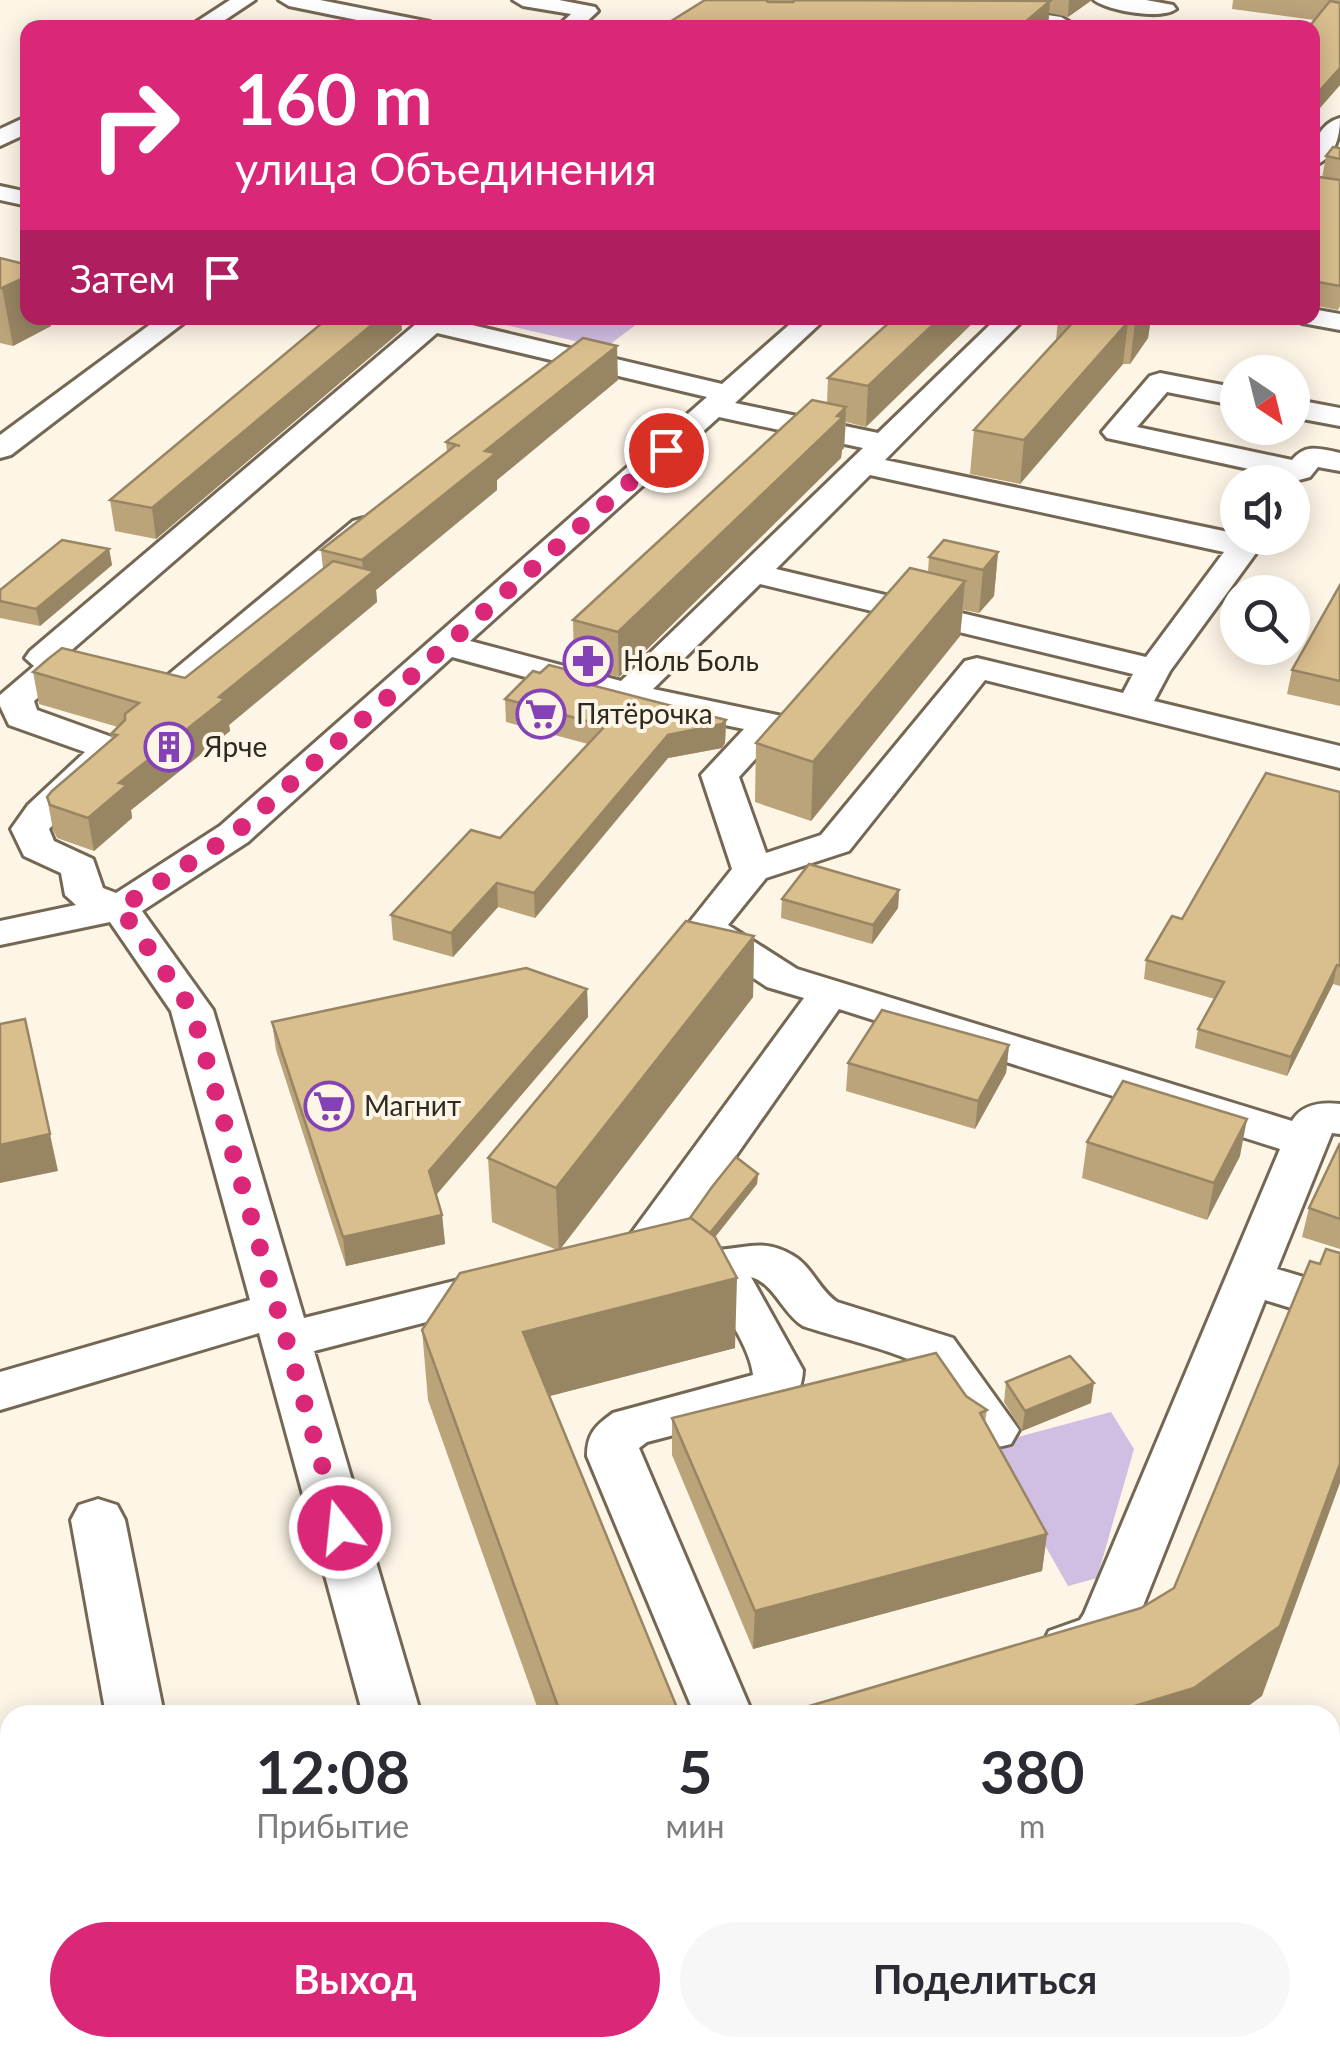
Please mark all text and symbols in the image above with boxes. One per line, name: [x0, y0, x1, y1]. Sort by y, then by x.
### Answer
text: 160 m: [235, 56, 432, 140]
icon: right: [70, 60, 200, 190]
text: улица Объединения: [235, 141, 657, 195]
icon: arrive: [195, 250, 250, 305]
text: Затем: [70, 255, 175, 301]
north arrow: [1220, 355, 1310, 445]
map controls: [1220, 355, 1310, 665]
pin: [624, 408, 709, 493]
icon: arrive: [639, 423, 694, 478]
button: sound: [1220, 465, 1310, 555]
button: search: [1220, 575, 1310, 665]
pharmacy icon: Ноль Боль: [562, 635, 614, 687]
place label: Ноль Боль: [623, 643, 759, 677]
supermarket icon: Пятёрочка: [515, 688, 567, 740]
place label: Пятёрочка: [576, 696, 713, 730]
building icon: Ярче: [143, 721, 195, 773]
place label: Ярче: [203, 729, 267, 763]
supermarket icon: Магнит: [303, 1080, 355, 1132]
place label: Магнит: [364, 1088, 461, 1122]
position arrow: [288, 1476, 392, 1580]
text: 12:08: [255, 1735, 410, 1807]
text: 5: [678, 1735, 713, 1807]
text: 380: [980, 1735, 1084, 1807]
text: Прибытие: [256, 1806, 409, 1845]
text: мин: [666, 1806, 725, 1845]
text: m: [1019, 1806, 1045, 1845]
button: Выход: [50, 1922, 660, 2037]
button: Поделиться: [680, 1922, 1290, 2037]

